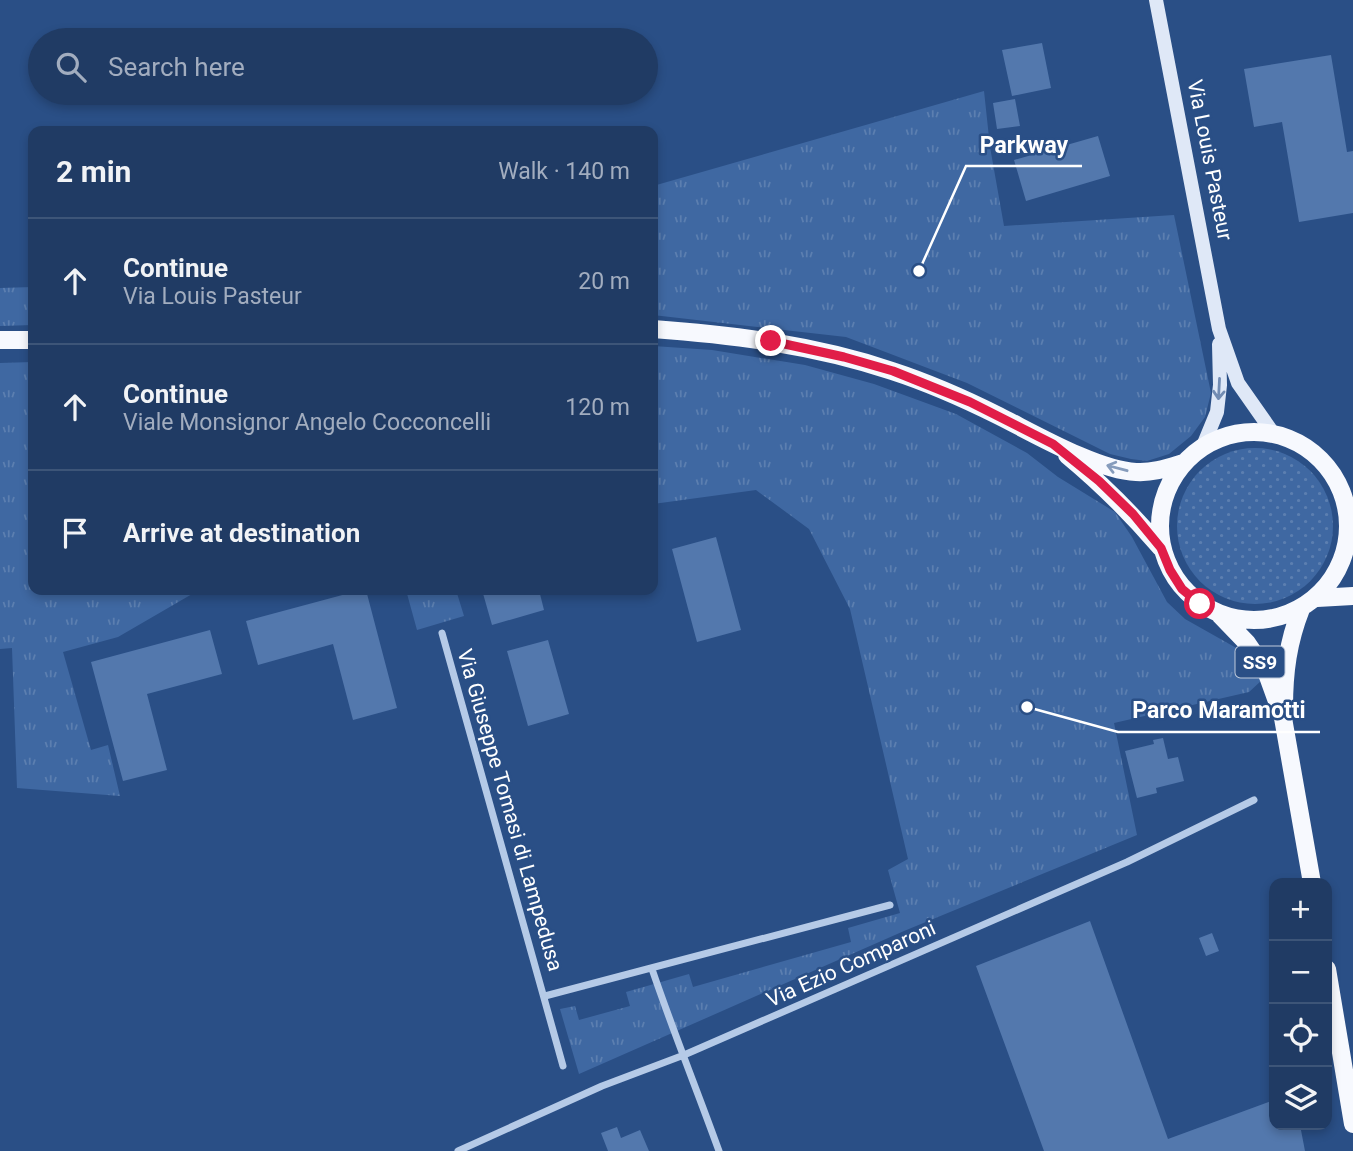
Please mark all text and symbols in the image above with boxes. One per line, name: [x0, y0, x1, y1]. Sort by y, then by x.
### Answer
search box: [28, 28, 658, 105]
icon: search: [52, 48, 90, 86]
text: Search here: [108, 52, 245, 82]
street label: Via Louis Pasteur: [1183, 78, 1237, 242]
callout: Parkway: [966, 122, 1082, 166]
text: Parkway: [980, 132, 1069, 159]
text: 2 min: [56, 154, 131, 189]
text: Walk · 140 m: [498, 158, 630, 185]
text: Continue: [123, 253, 228, 283]
icon: ahead: [56, 262, 94, 300]
text: 20 m: [578, 268, 630, 295]
text: Via Louis Pasteur: [123, 283, 302, 310]
route end: [755, 325, 786, 356]
one-way arrow: [1212, 377, 1225, 400]
text: Continue: [123, 379, 228, 409]
icon: ahead: [56, 388, 94, 426]
text: 120 m: [565, 394, 630, 421]
text: Viale Monsignor Angelo Cocconcelli: [123, 409, 491, 436]
one-way arrow: [1106, 460, 1128, 473]
icon: arrive: [56, 514, 94, 552]
text: Arrive at destination: [123, 518, 360, 548]
route start: [1184, 588, 1215, 619]
street label: Via Giuseppe Tomasi di Lampedusa: [452, 646, 568, 974]
road number: SS9: [1236, 646, 1284, 678]
callout: Parco Maramotti: [1118, 688, 1320, 732]
text: Parco Maramotti: [1132, 697, 1306, 724]
map controls: [1269, 878, 1332, 1130]
button: +: [1269, 878, 1332, 941]
street label: Via Ezio Comparoni: [763, 916, 939, 1012]
button: −: [1269, 941, 1332, 1004]
button: locate: [1269, 1004, 1332, 1067]
button: layers: [1269, 1067, 1332, 1130]

